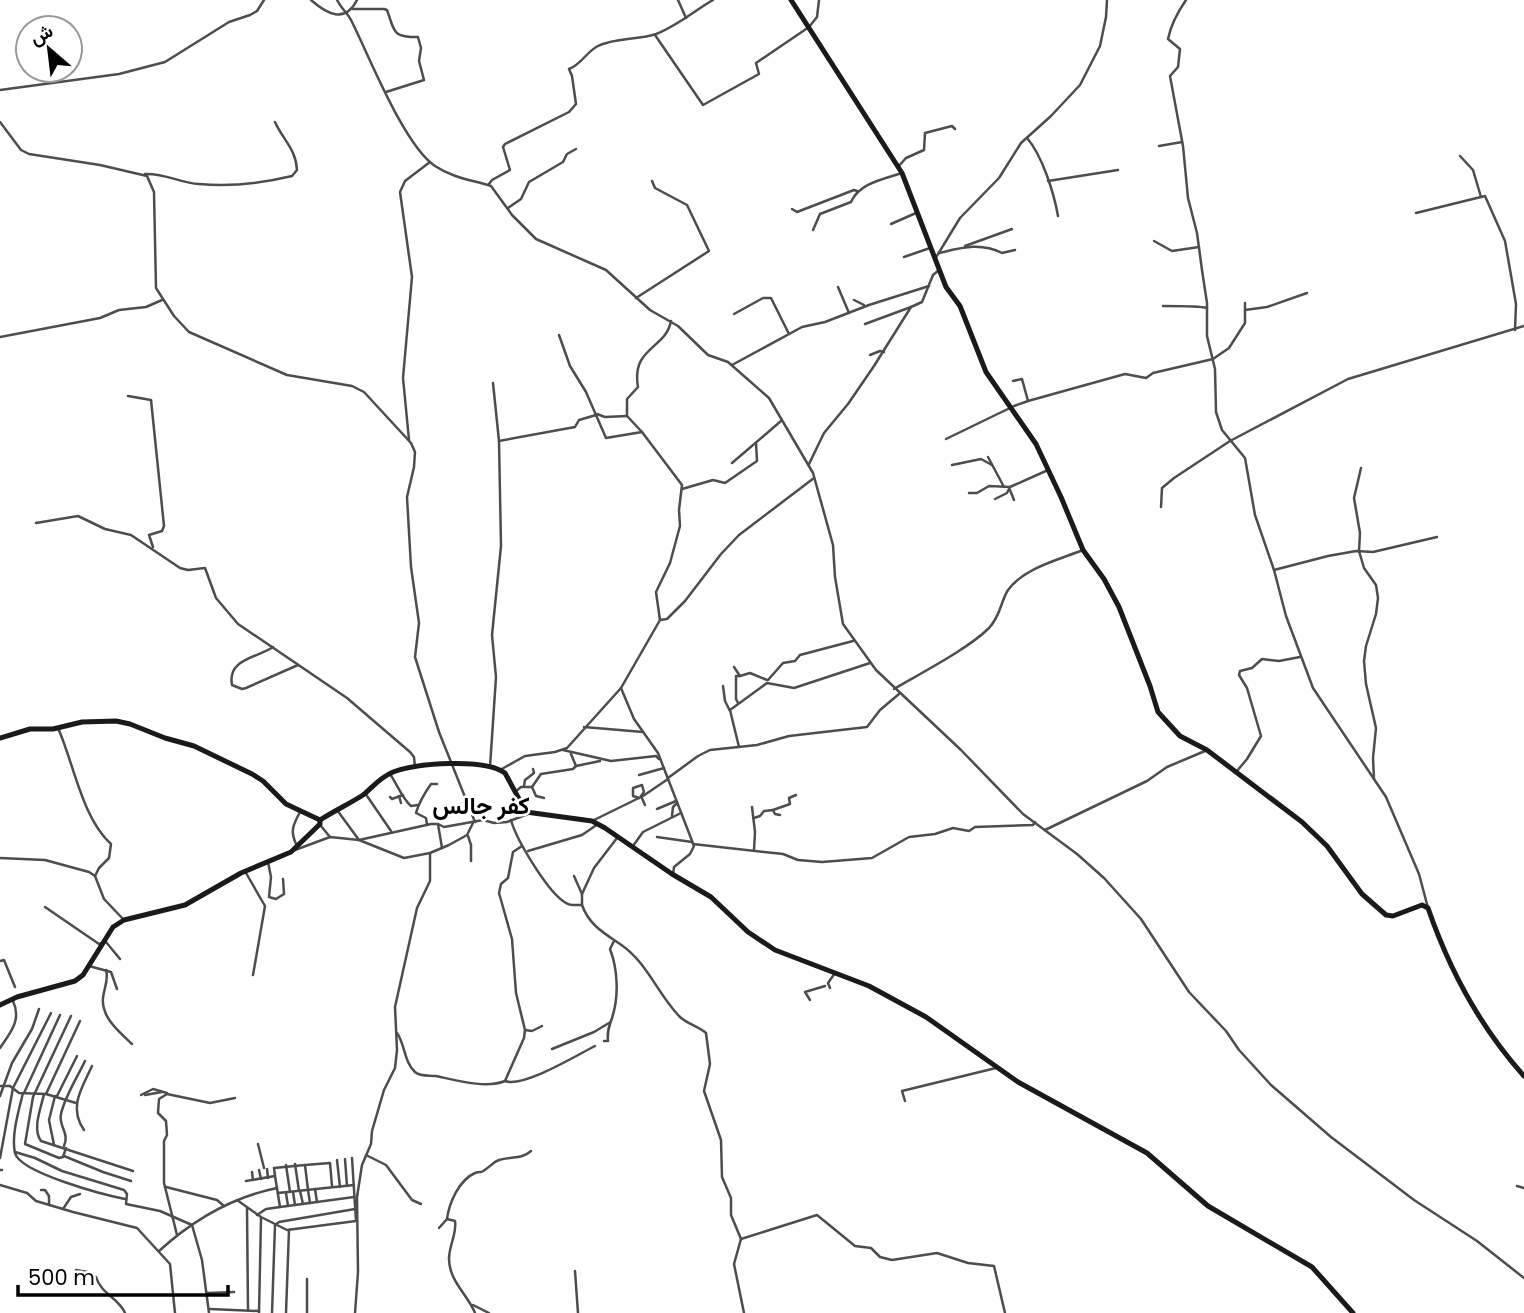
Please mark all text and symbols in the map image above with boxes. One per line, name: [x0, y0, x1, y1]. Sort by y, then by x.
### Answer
north arrow: [14, 14, 84, 84]
text: ش: [25, 17, 58, 52]
district label: كفر جالس: [432, 789, 530, 822]
scale bar: [18, 1254, 228, 1298]
text: 500 m: [28, 1263, 95, 1292]

